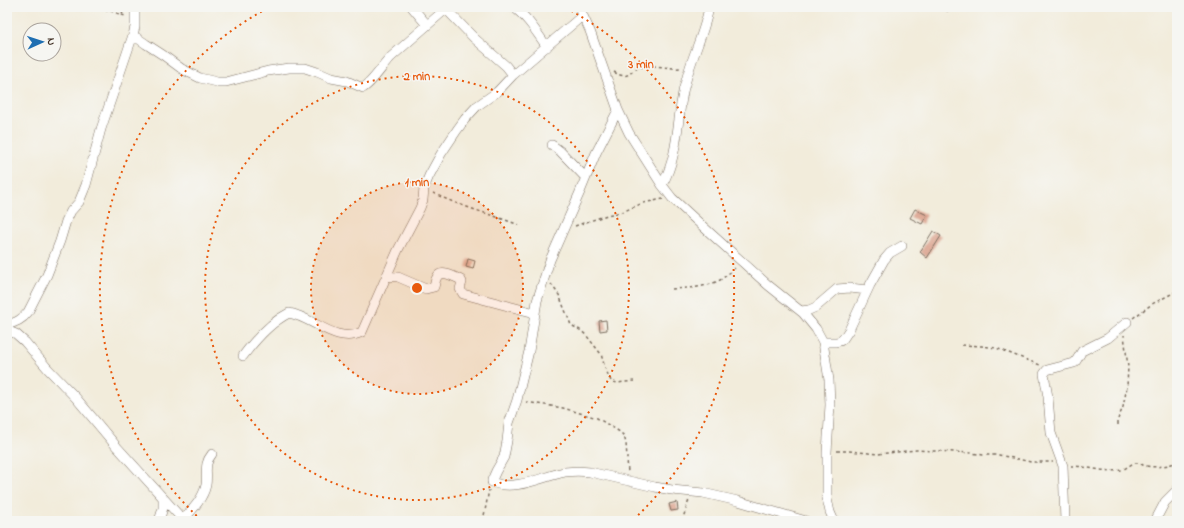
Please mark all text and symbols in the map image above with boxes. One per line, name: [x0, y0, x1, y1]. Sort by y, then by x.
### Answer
north arrow: [22, 22, 62, 62]
text: N: [43, 37, 59, 46]
text: 3 min: [627, 56, 654, 74]
text: 2 min: [403, 68, 430, 86]
text: 1 min: [405, 174, 429, 192]
centre of rings: [410, 281, 424, 295]

